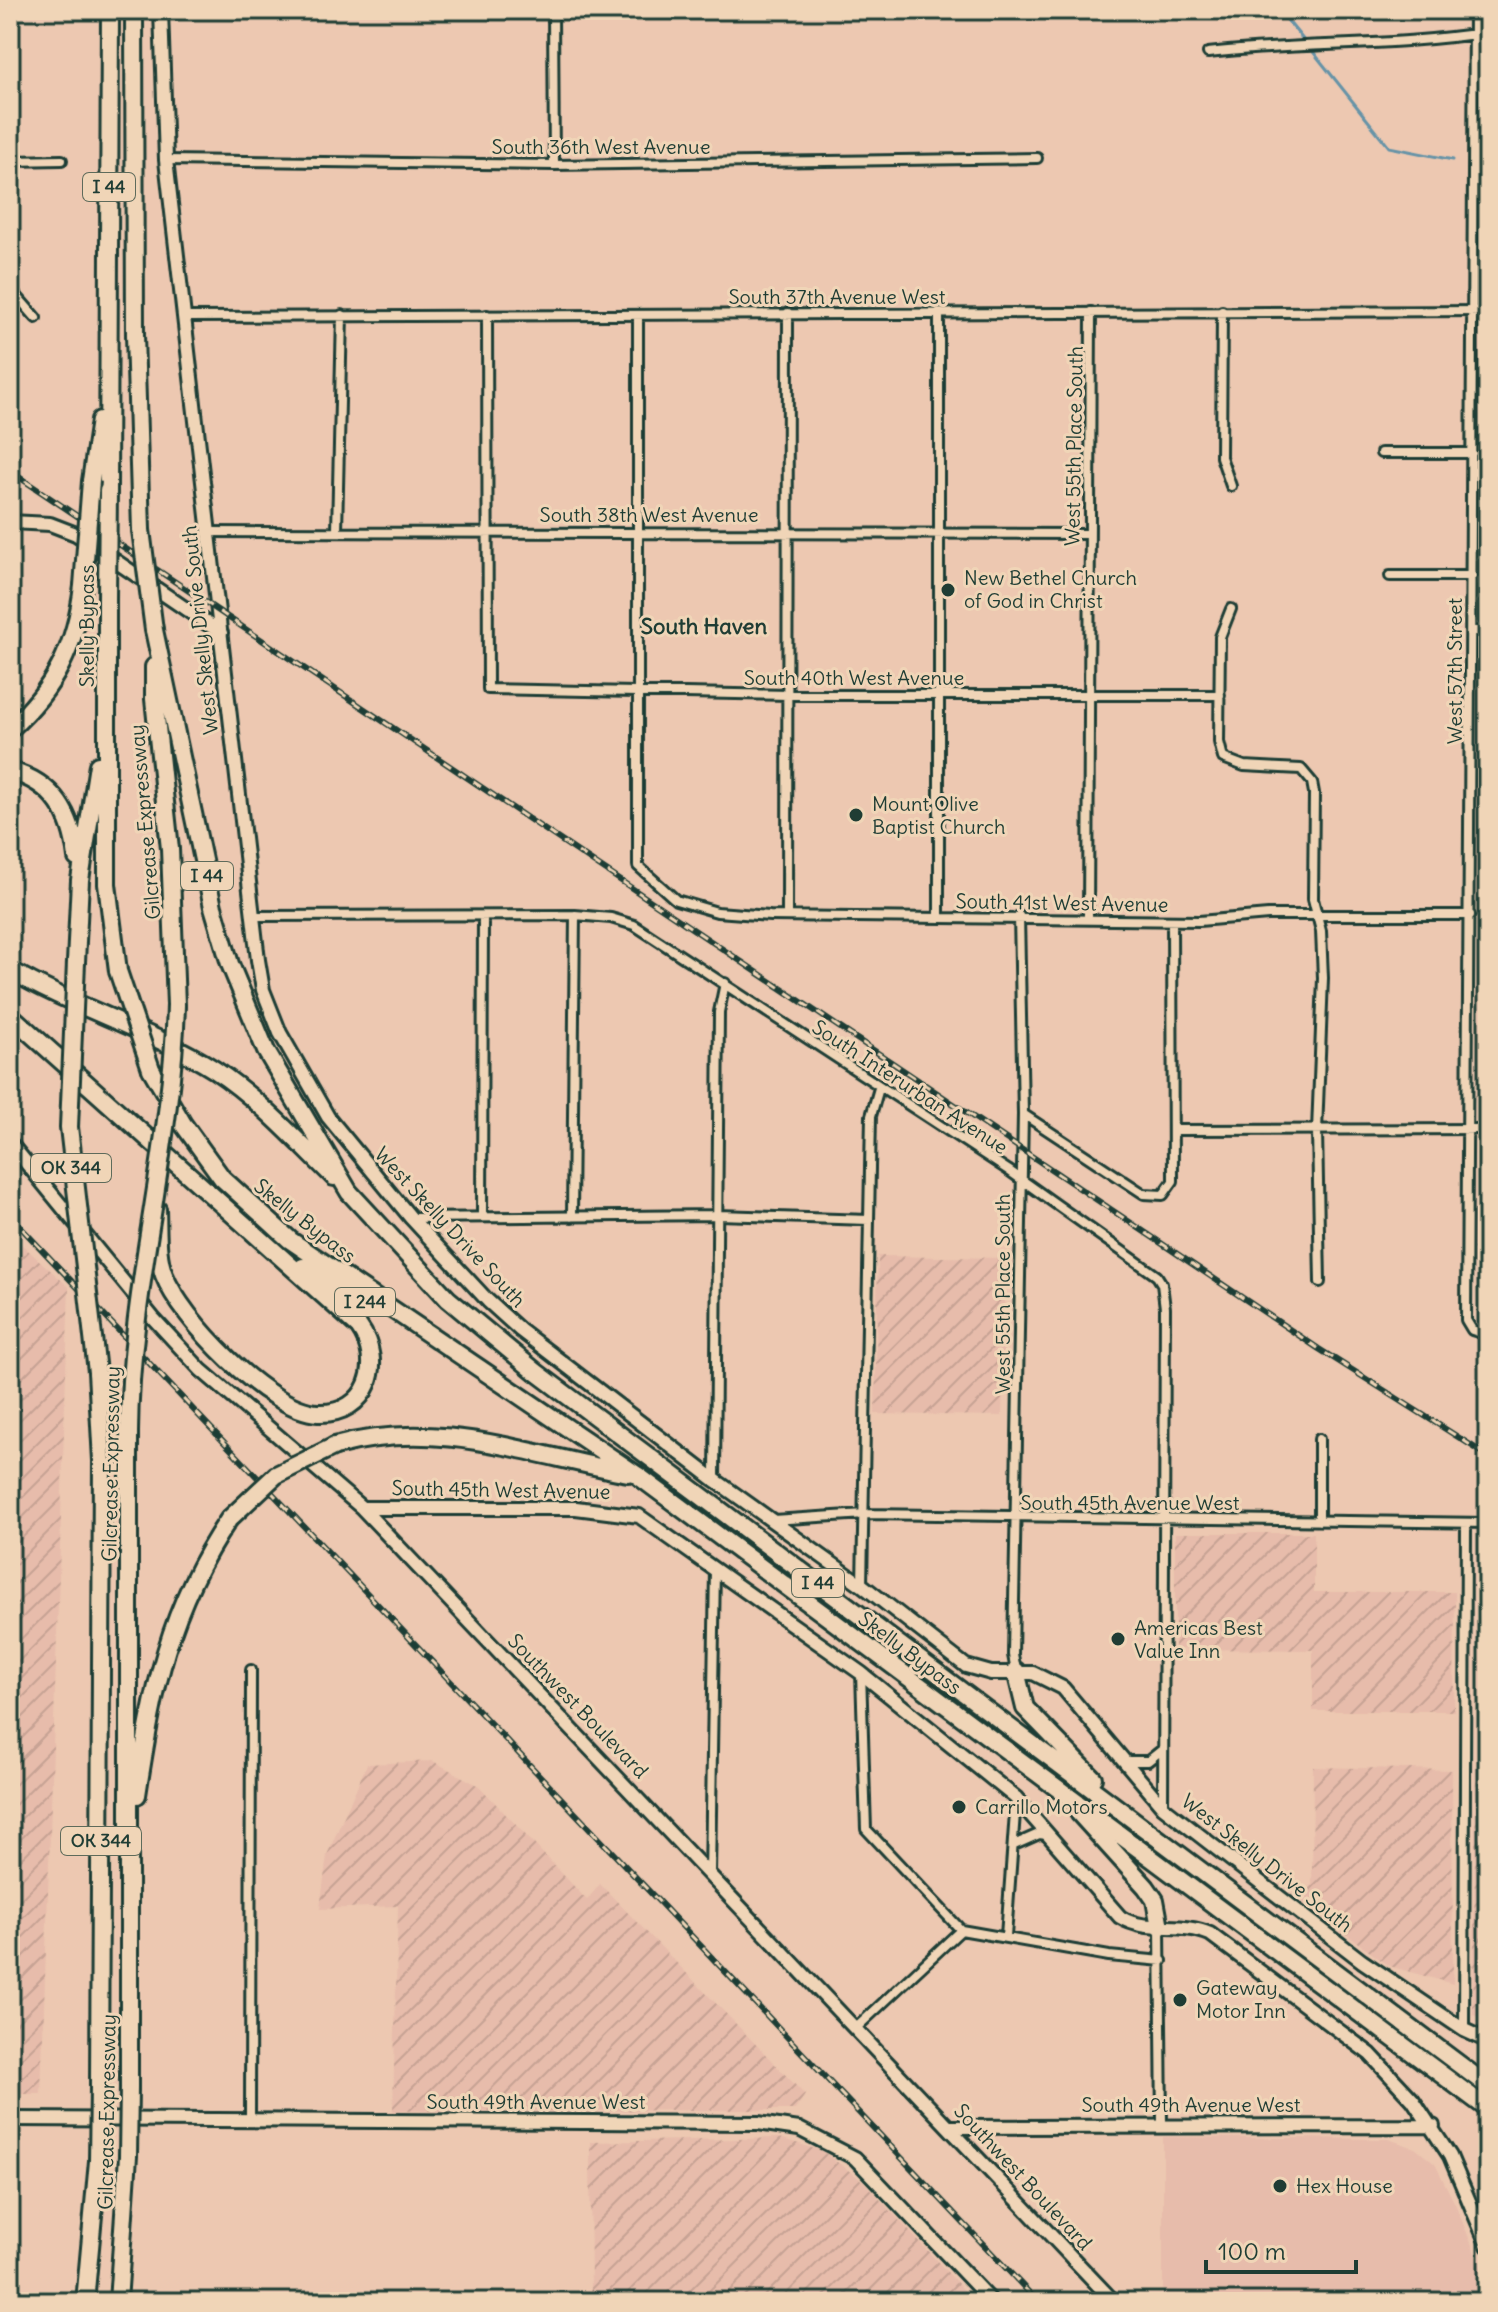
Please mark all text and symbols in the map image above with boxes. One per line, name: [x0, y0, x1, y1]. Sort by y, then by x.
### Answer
street label: South 36th West Avenue: [492, 134, 710, 159]
road number: I 44: [83, 173, 135, 201]
street label: South 37th Avenue West: [728, 284, 946, 309]
street label: West 55th Place South: [1059, 346, 1088, 546]
street label: South 38th West Avenue: [540, 502, 758, 527]
street label: West Skelly Drive South: [176, 524, 223, 736]
street label: Skelly Bypass: [74, 565, 99, 687]
place label: New Bethel Church of God in Christ: [964, 565, 1137, 613]
marker: New Bethel Church of God in Christ: [939, 581, 957, 599]
street label: West 57th Street: [1442, 597, 1467, 744]
district label: South Haven: [641, 612, 767, 640]
street label: South 40th West Avenue: [744, 665, 964, 690]
street label: Gilcrease Expressway: [124, 723, 165, 921]
place label: Mount Olive Baptist Church: [872, 791, 1006, 839]
marker: Mount Olive Baptist Church: [847, 806, 865, 824]
road number: I 44: [181, 862, 233, 890]
street label: South 41st West Avenue: [955, 888, 1169, 917]
street label: South Interurban Avenue: [808, 1014, 1013, 1159]
street label: West Skelly Drive South: [370, 1141, 531, 1312]
road number: OK 344: [31, 1154, 111, 1182]
street label: Skelly Bypass: [249, 1173, 361, 1268]
street label: West 55th Place South: [990, 1194, 1015, 1394]
road number: I 244: [335, 1288, 395, 1316]
street label: Gilcrease Expressway: [96, 1366, 125, 1562]
street label: South 45th West Avenue: [391, 1475, 611, 1504]
street label: South 45th Avenue West: [1020, 1490, 1240, 1515]
road number: I 44: [792, 1569, 844, 1597]
street label: Skelly Bypass: [854, 1606, 967, 1699]
place label: Americas Best Value Inn: [1134, 1615, 1263, 1663]
street label: Southwest Boulevard: [503, 1628, 654, 1783]
marker: Americas Best Value Inn: [1109, 1630, 1127, 1648]
street label: West Skelly Drive South: [1177, 1788, 1358, 1937]
place label: Carrillo Motors: [975, 1794, 1108, 1819]
marker: Carrillo Motors: [950, 1798, 968, 1816]
road number: OK 344: [61, 1827, 141, 1855]
place label: Gateway Motor Inn: [1196, 1975, 1286, 2023]
marker: Gateway Motor Inn: [1171, 1991, 1189, 2009]
street label: Gilcrease Expressway: [92, 2014, 121, 2210]
street label: South 49th Avenue West: [426, 2089, 646, 2114]
street label: South 49th Avenue West: [1081, 2092, 1301, 2117]
street label: Southwest Boulevard: [949, 2098, 1098, 2255]
place label: Hex House: [1296, 2173, 1393, 2198]
marker: Hex House: [1271, 2177, 1289, 2195]
scale bar: [1206, 2224, 1356, 2274]
text: 100 m: [1218, 2236, 1286, 2266]

